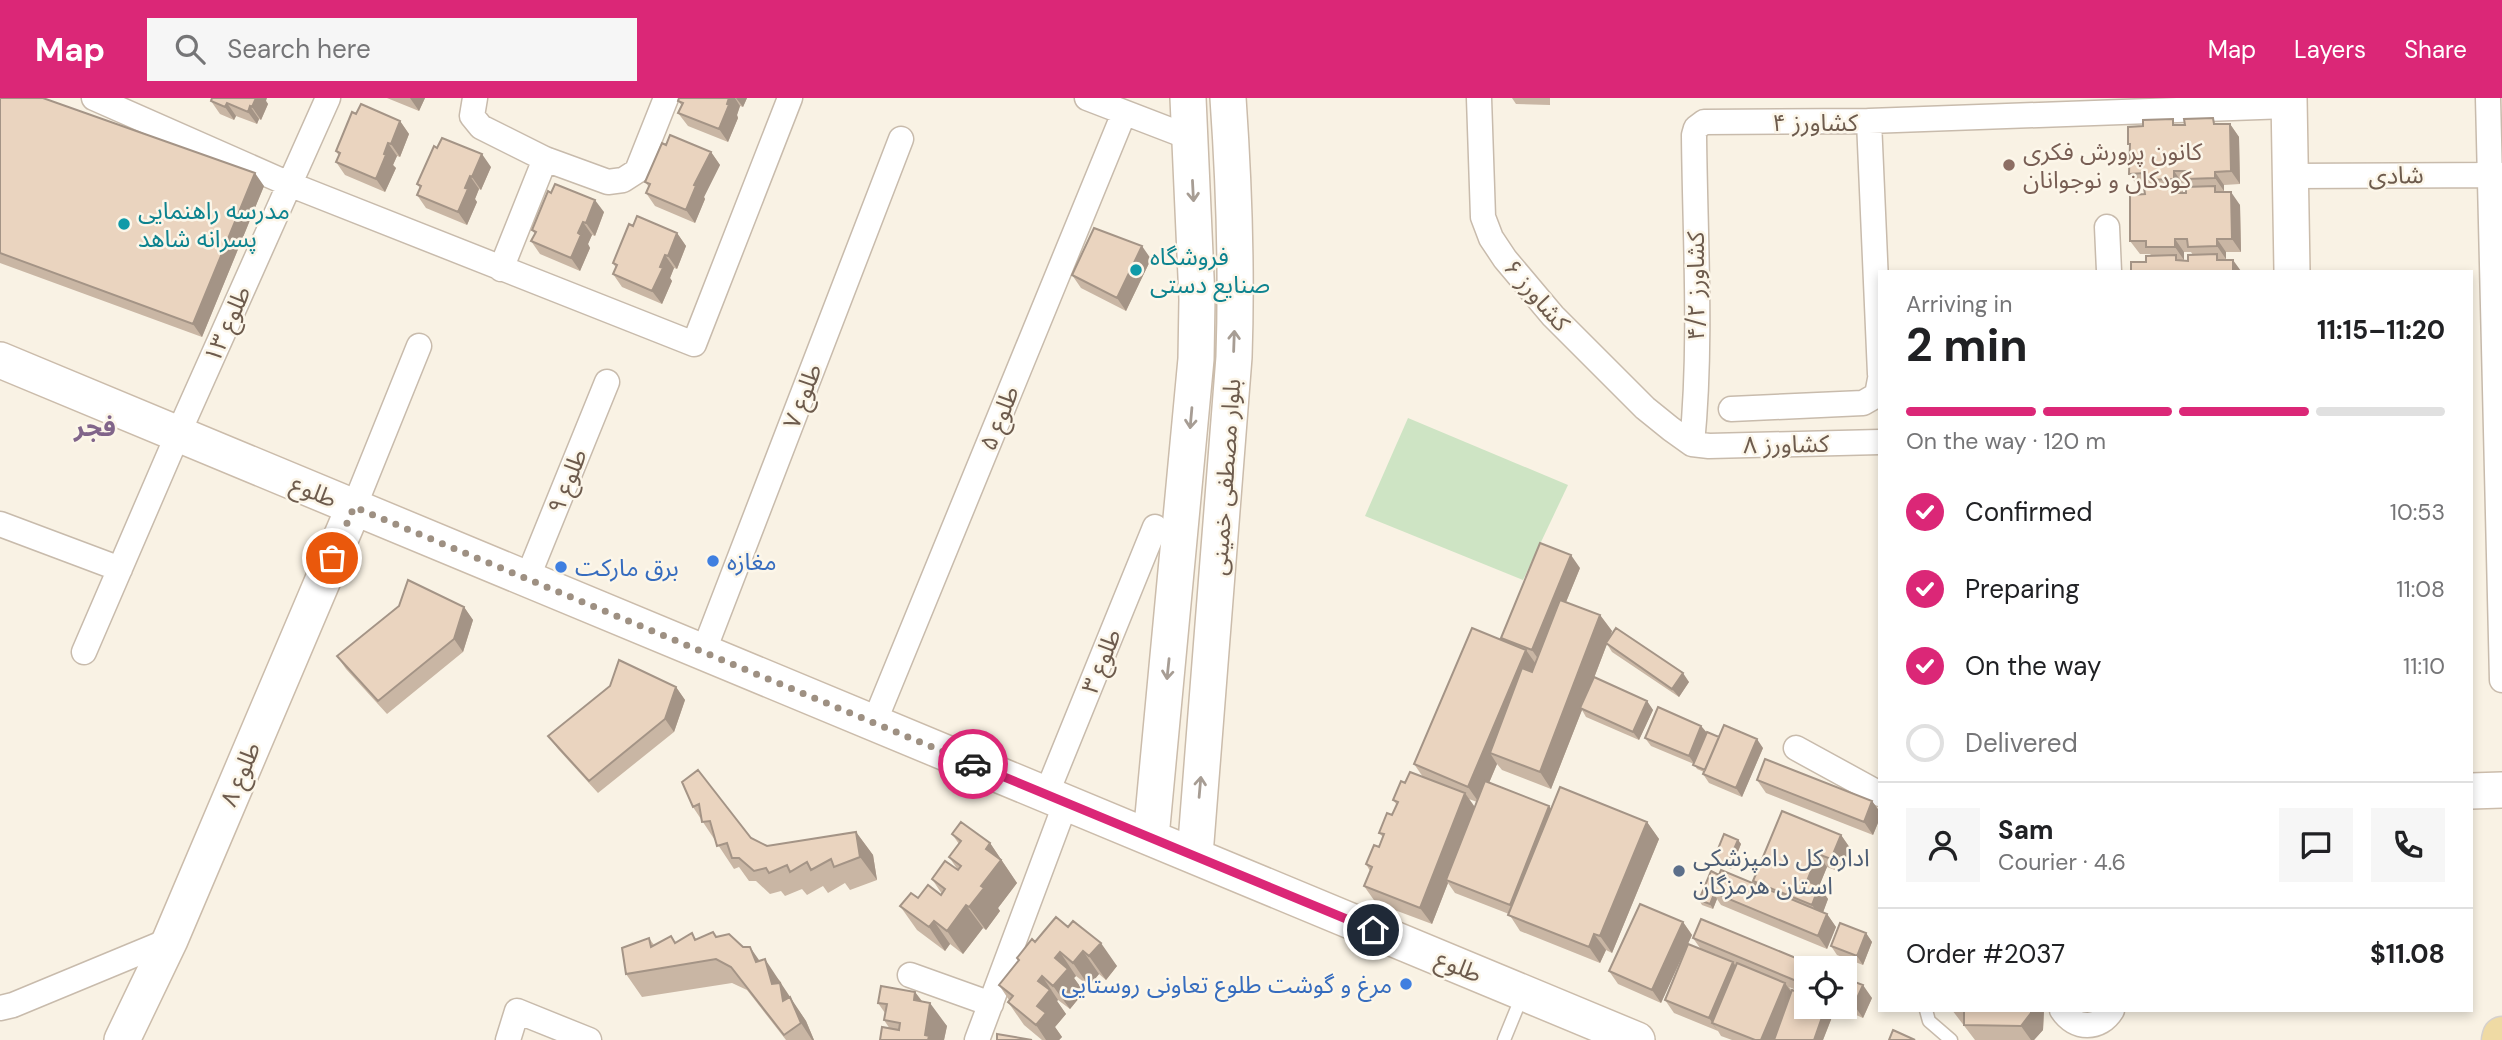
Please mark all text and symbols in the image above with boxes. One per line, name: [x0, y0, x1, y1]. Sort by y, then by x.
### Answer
search box: [147, 18, 637, 81]
text: Map: [35, 28, 105, 71]
icon: search: [171, 30, 209, 68]
text: Search here: [227, 32, 371, 66]
text: Map: [2208, 34, 2256, 65]
text: Layers: [2294, 34, 2366, 65]
text: Share: [2404, 34, 2467, 65]
street label: کشاورز ۴: [1772, 107, 1859, 138]
place label: کانون پرورش فکری کودکان و نوجوانان: [2023, 136, 2203, 195]
marker: کانون پرورش فکری کودکان و نوجوانان: [2001, 157, 2017, 173]
street label: شادی: [2368, 159, 2424, 191]
one-way arrow: [1187, 179, 1200, 202]
place label: مدرسه راهنمایی پسرانه شاهد: [138, 195, 290, 254]
marker: مدرسه راهنمایی پسرانه شاهد: [116, 216, 132, 232]
street label: کشاورز ۴/۲: [1680, 230, 1711, 340]
place label: فروشگاه صنایع دستی: [1150, 241, 1270, 302]
street label: کشاورز ۶: [1497, 252, 1578, 338]
marker: فروشگاه صنایع دستی: [1128, 262, 1144, 278]
street label: طلوع ۱۳: [196, 281, 259, 368]
text: Arriving in: [1906, 289, 2012, 319]
text: 11:15–11:20: [2317, 313, 2445, 347]
text: 2 min: [1906, 315, 2028, 375]
one-way arrow: [1228, 330, 1241, 353]
street label: طلوع ۷: [776, 359, 830, 434]
street label: بلوار مصطفی خمینی: [1203, 378, 1247, 576]
street label: طلوع ۵: [972, 381, 1028, 456]
one-way arrow: [1184, 406, 1197, 429]
district label: فجر: [73, 410, 116, 444]
text: On the way · 120 m: [1906, 426, 2106, 456]
street label: کشاورز ۸: [1743, 428, 1830, 460]
street label: طلوع ۹: [540, 444, 596, 519]
street label: طلوع: [286, 468, 342, 516]
icon: check: [1906, 493, 1944, 531]
text: Confirmed: [1965, 495, 2092, 529]
text: 10:53: [2390, 497, 2445, 527]
pin: [302, 528, 362, 588]
icon: bag: [313, 539, 351, 577]
place label: مغازه: [727, 546, 777, 577]
place label: برق مارکت: [575, 552, 679, 583]
marker: مغازه: [705, 553, 721, 569]
marker: برق مارکت: [553, 559, 569, 575]
icon: check: [1906, 570, 1944, 608]
text: Preparing: [1965, 572, 2080, 606]
text: 11:08: [2396, 574, 2445, 604]
street label: طلوع ۳: [1074, 624, 1130, 699]
icon: check: [1906, 647, 1944, 685]
text: On the way: [1965, 649, 2101, 683]
text: 11:10: [2403, 651, 2445, 681]
one-way arrow: [1161, 657, 1174, 679]
text: Delivered: [1965, 726, 2078, 760]
courier: [938, 729, 1008, 799]
street label: طلوع ۸: [213, 737, 269, 812]
icon: car: [954, 745, 992, 783]
one-way arrow: [1194, 777, 1207, 799]
button: person: [1906, 808, 1980, 882]
button: chat: [2279, 808, 2353, 882]
button: phone: [2371, 808, 2445, 882]
text: Sam: [1998, 813, 2053, 847]
place label: اداره کل دامپزشکی استان هرمزگان: [1693, 842, 1870, 901]
text: Courier · 4.6: [1998, 847, 2126, 877]
marker: اداره کل دامپزشکی استان هرمزگان: [1671, 863, 1687, 879]
pin: [1343, 900, 1403, 960]
icon: home: [1354, 911, 1392, 949]
text: Order #2037: [1906, 937, 2065, 971]
text: $11.08: [2370, 937, 2445, 971]
street label: طلوع: [1431, 943, 1487, 991]
map controls: [1794, 956, 1857, 1019]
button: locate: [1794, 956, 1857, 1019]
place label: مرغ و گوشت طلوع تعاونی روستایی: [1061, 969, 1392, 1002]
marker: مرغ و گوشت طلوع تعاونی روستایی: [1398, 976, 1414, 992]

